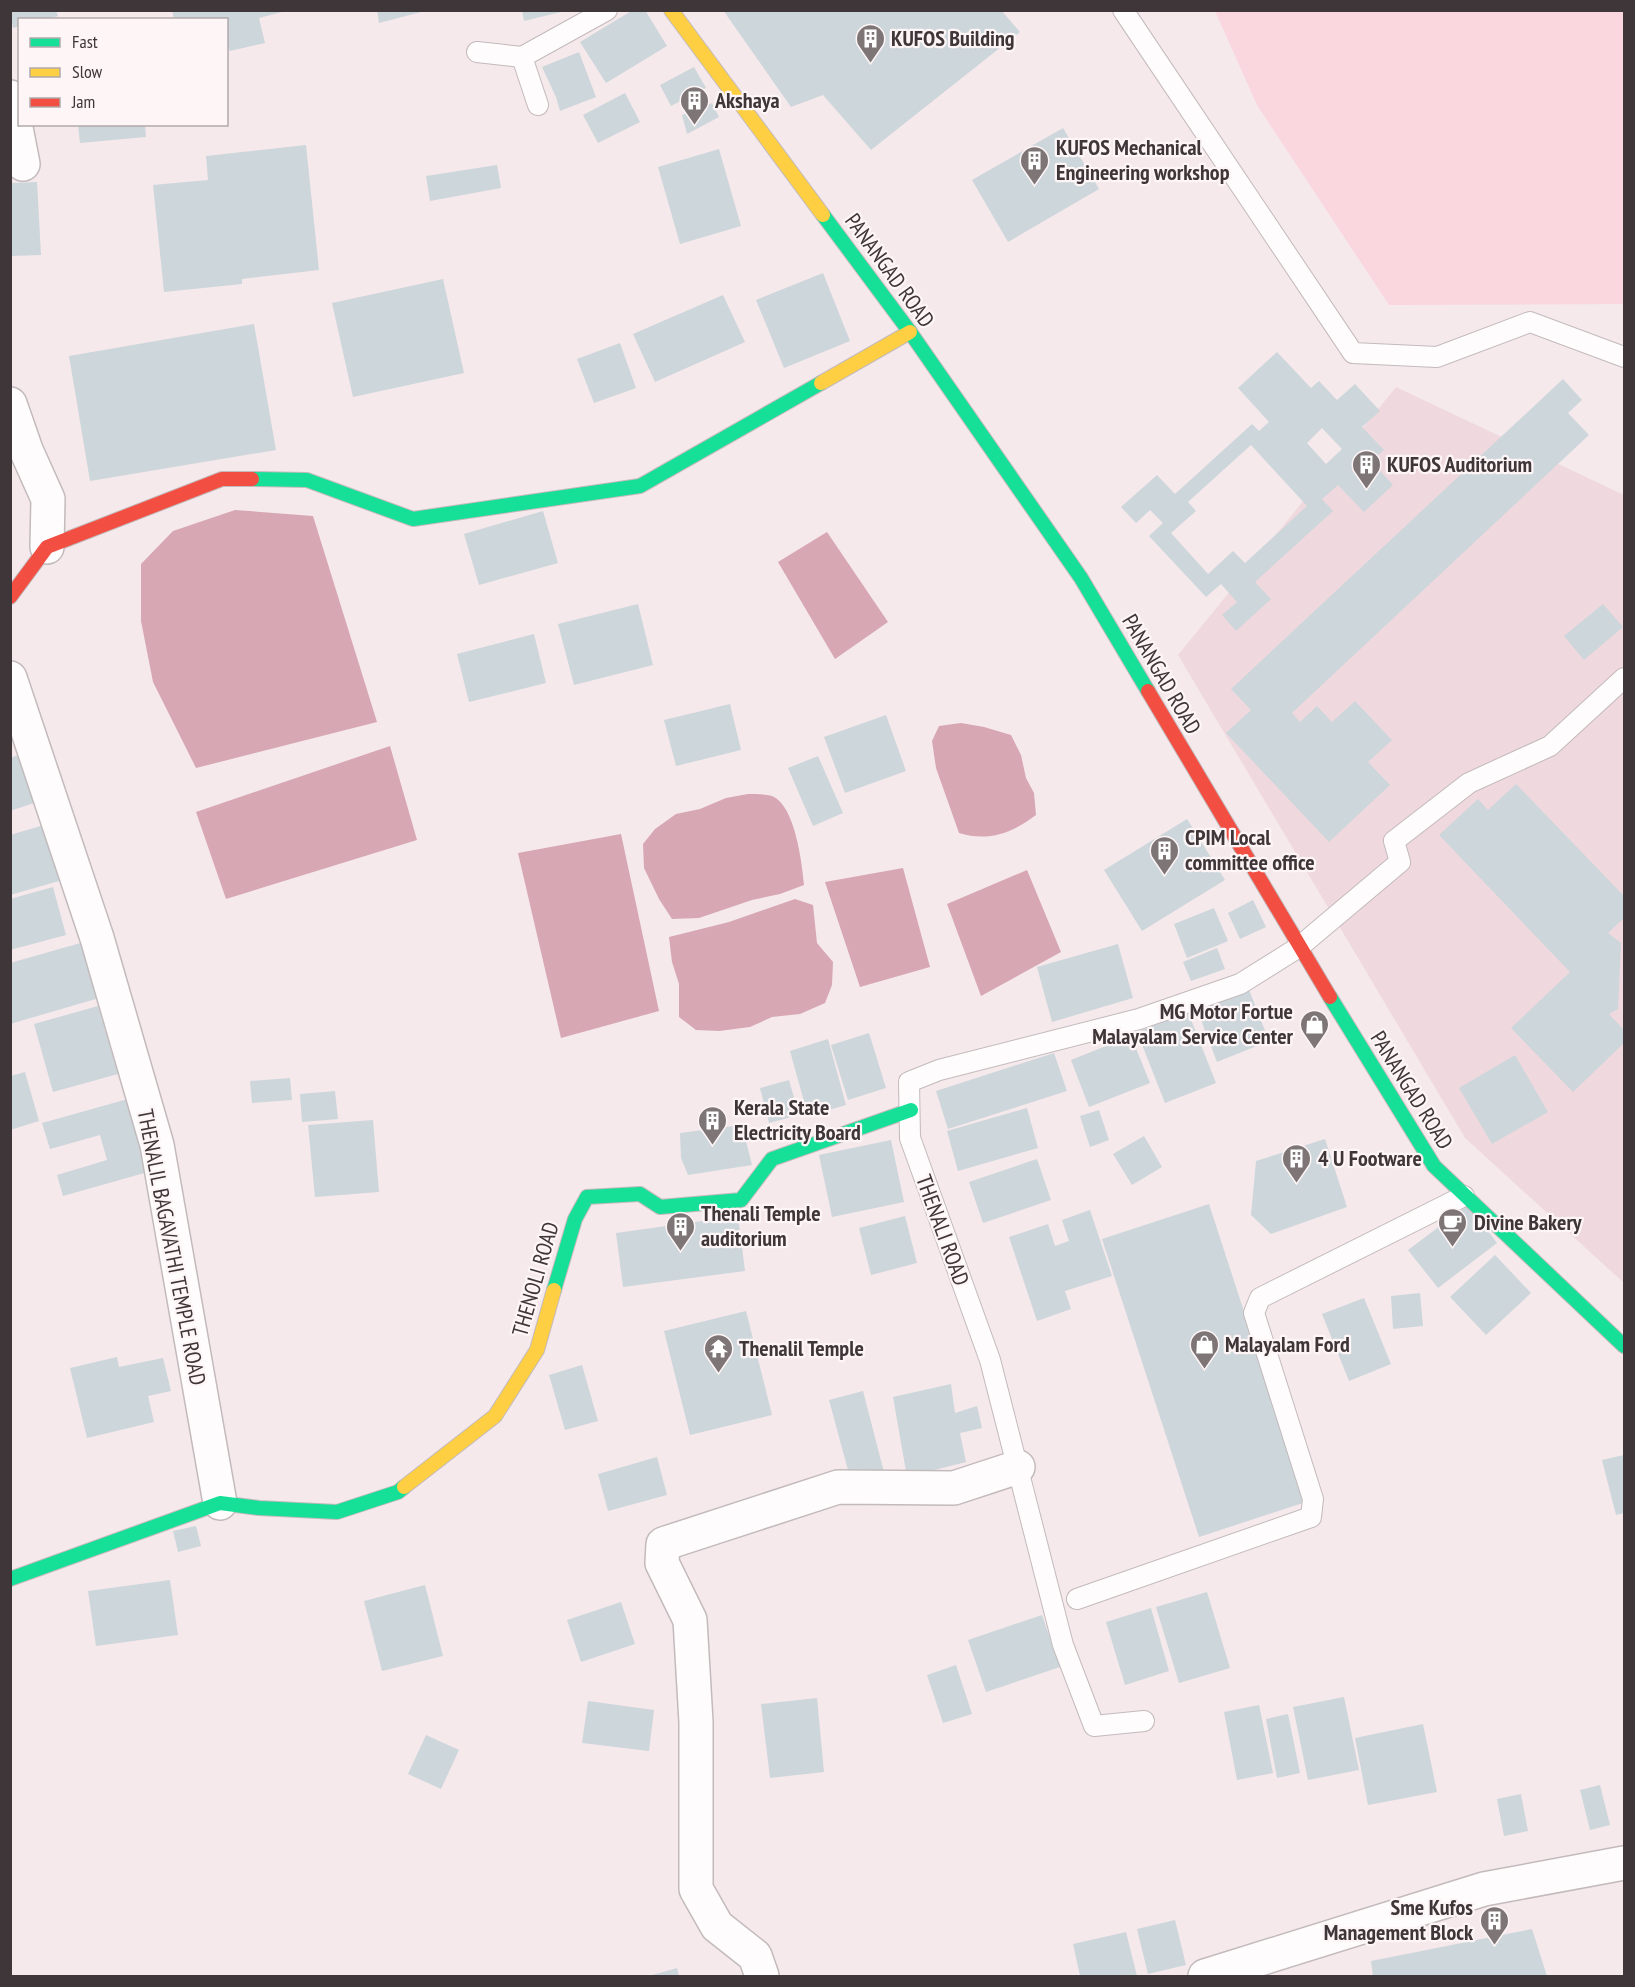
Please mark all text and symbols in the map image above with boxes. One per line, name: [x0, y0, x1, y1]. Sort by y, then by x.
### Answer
legend: [18, 18, 228, 126]
building icon: KUFOS Building: [854, 22, 886, 64]
place label: KUFOS Building: [891, 24, 1015, 52]
text: Fast: [72, 30, 98, 53]
text: Slow: [72, 60, 103, 83]
building icon: Akshaya: [678, 84, 710, 126]
place label: Akshaya: [714, 86, 780, 114]
text: Jam: [71, 90, 95, 113]
place label: KUFOS Mechanical Engineering workshop: [1056, 133, 1230, 186]
building icon: KUFOS Mechanical Engineering workshop: [1019, 144, 1051, 186]
street label: PANANGAD ROAD: [839, 207, 941, 333]
building icon: KUFOS Auditorium: [1350, 448, 1382, 490]
place label: KUFOS Auditorium: [1387, 450, 1532, 478]
street label: PANANGAD ROAD: [1116, 609, 1208, 739]
place label: CPIM Local committee office: [1185, 823, 1315, 876]
building icon: CPIM Local committee office: [1148, 834, 1180, 876]
place label: MG Motor Fortue Malayalam Service Center: [1092, 997, 1294, 1050]
shop icon: MG Motor Fortue Malayalam Service Center: [1298, 1008, 1330, 1050]
street label: PANANGAD ROAD: [1365, 1026, 1459, 1154]
place label: Kerala State Electricity Board: [734, 1093, 861, 1146]
building icon: Kerala State Electricity Board: [697, 1104, 729, 1146]
street label: THENALIL BAGAVATHI TEMPLE ROAD: [131, 1107, 213, 1387]
building icon: 4 U Footware: [1281, 1142, 1313, 1184]
place label: 4 U Footware: [1318, 1144, 1422, 1172]
street label: THENALI ROAD: [910, 1171, 976, 1289]
place label: Thenali Temple auditorium: [701, 1199, 821, 1252]
cafe icon: Divine Bakery: [1437, 1206, 1469, 1248]
place label: Divine Bakery: [1474, 1208, 1583, 1236]
building icon: Thenali Temple auditorium: [664, 1210, 696, 1252]
street label: THENOLI ROAD: [505, 1219, 565, 1339]
shop icon: Malayalam Ford: [1188, 1328, 1220, 1370]
place label: Malayalam Ford: [1225, 1330, 1350, 1358]
temple icon: Thenalil Temple: [702, 1332, 734, 1374]
place label: Thenalil Temple: [739, 1334, 864, 1362]
place label: Sme Kufos Management Block: [1324, 1893, 1474, 1946]
building icon: Sme Kufos Management Block: [1478, 1904, 1510, 1946]

